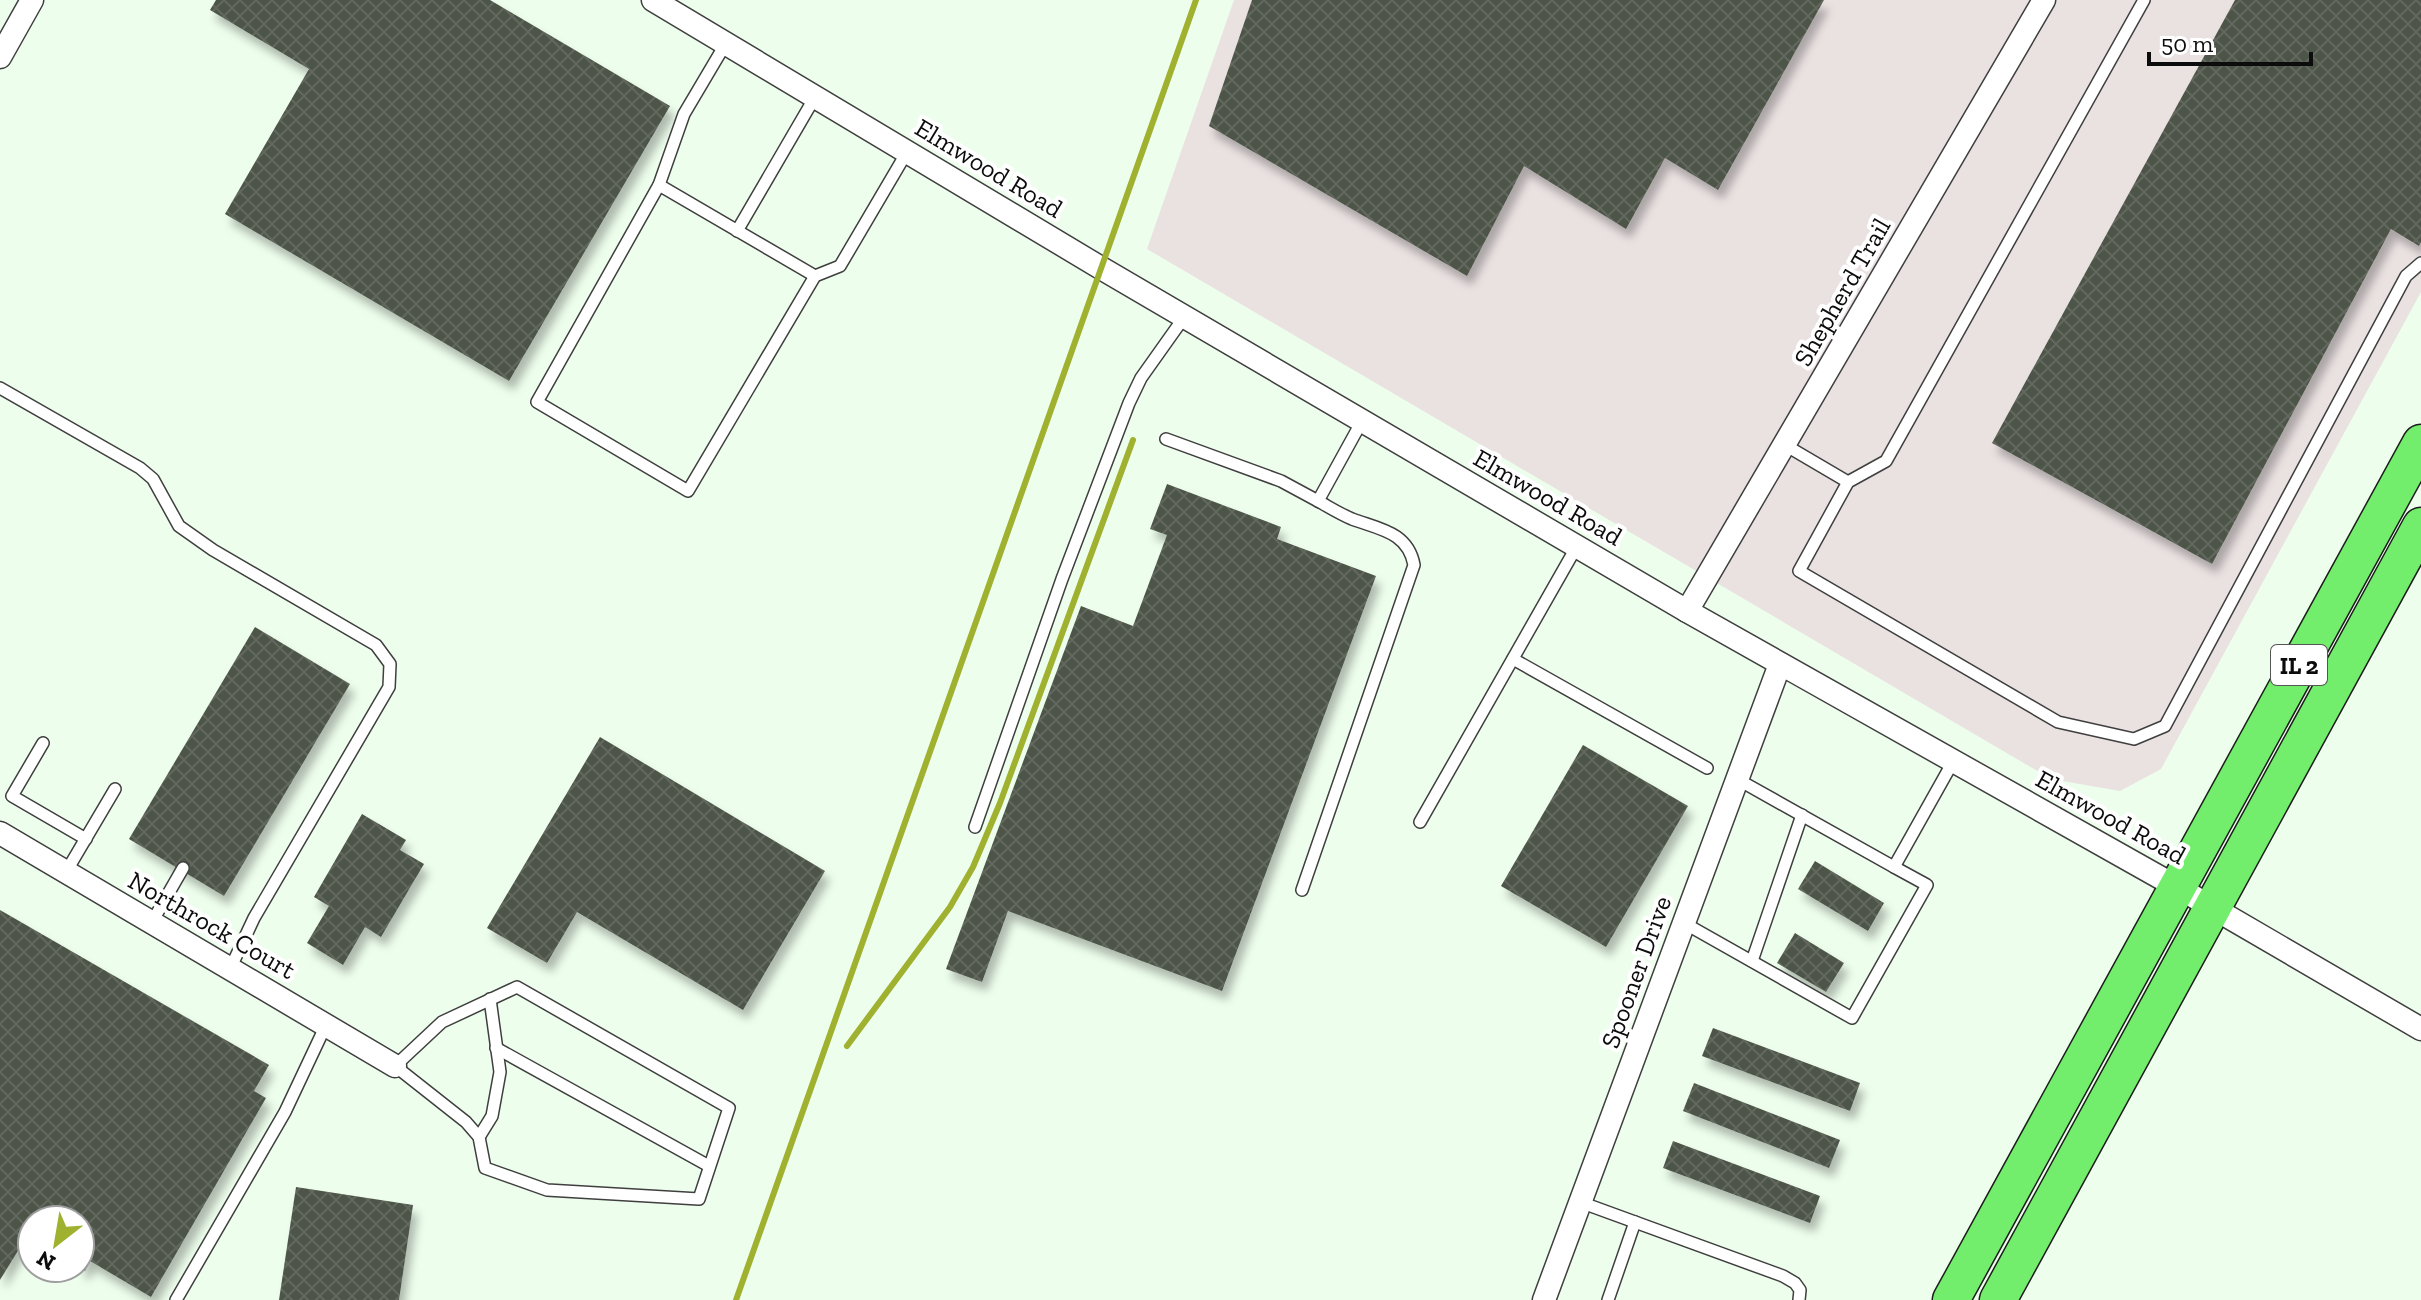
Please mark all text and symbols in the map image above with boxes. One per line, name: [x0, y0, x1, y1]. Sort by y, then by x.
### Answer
scale bar: [2149, 16, 2311, 66]
text: 50 m: [2161, 29, 2214, 58]
street label: Elmwood Road: [909, 111, 1069, 225]
street label: Shepherd Trail: [1787, 212, 1897, 372]
street label: Elmwood Road: [1468, 442, 1628, 552]
road number: IL 2: [2271, 645, 2327, 685]
street label: Elmwood Road: [2030, 763, 2192, 871]
street label: Northrock Court: [123, 864, 302, 986]
street label: Spooner Drive: [1594, 892, 1678, 1052]
north arrow: [16, 1204, 96, 1284]
text: N: [32, 1245, 60, 1277]

